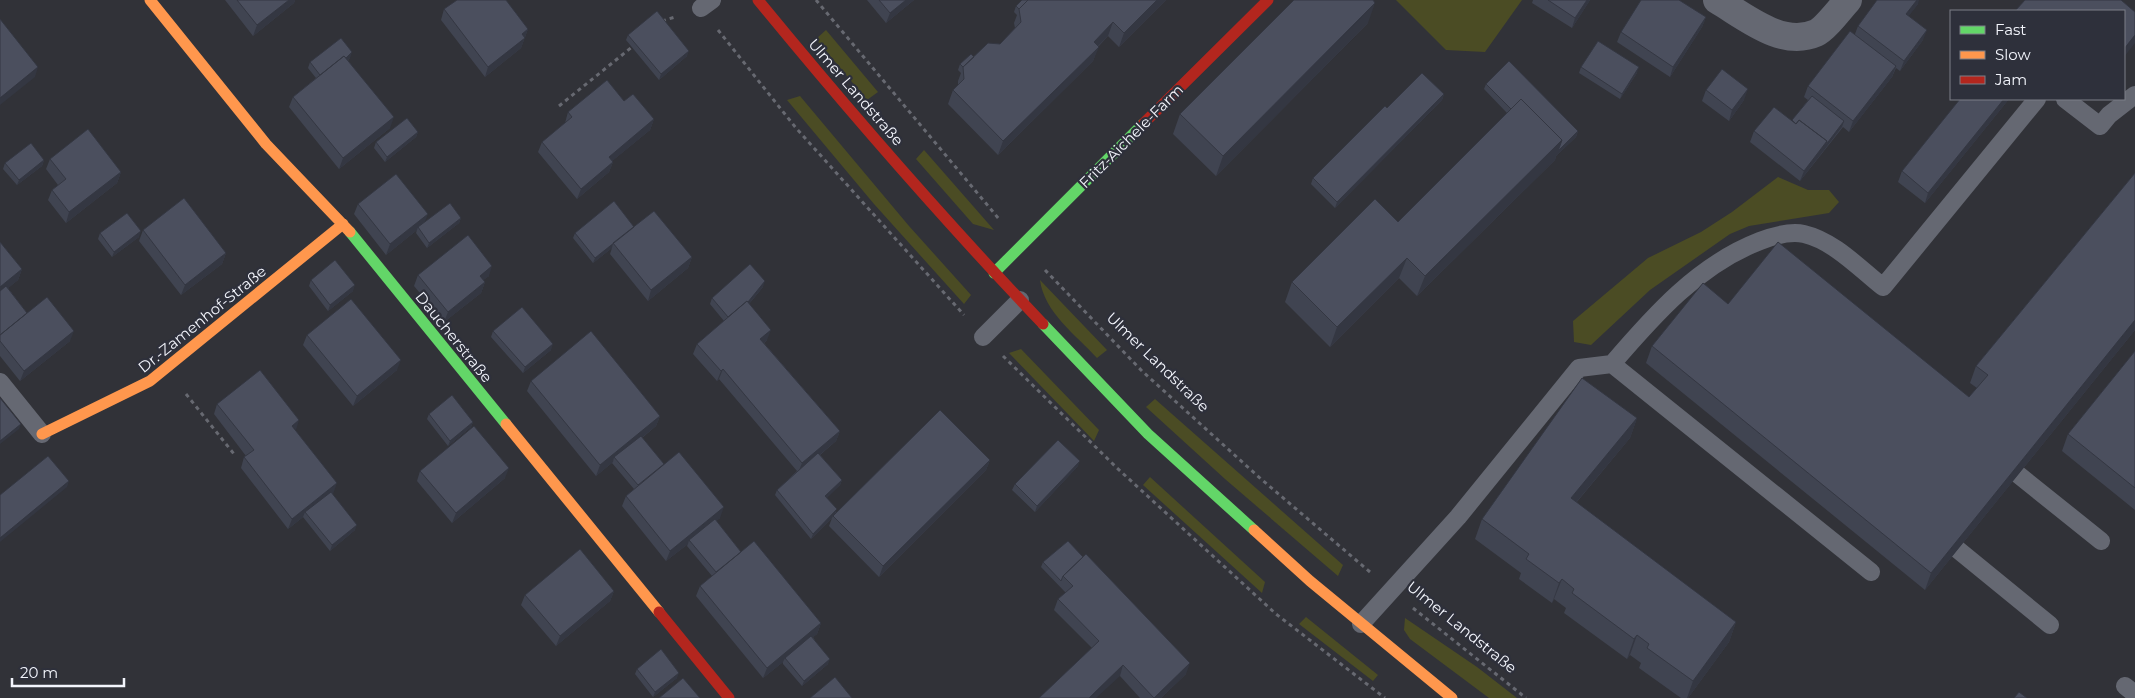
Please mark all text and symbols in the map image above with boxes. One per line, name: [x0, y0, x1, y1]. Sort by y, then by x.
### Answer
legend: [1950, 10, 2125, 100]
text: Fast: [1995, 20, 2026, 39]
street label: Ulmer Landstraße: [804, 35, 908, 149]
text: Slow: [1995, 45, 2031, 64]
text: Jam: [1994, 70, 2027, 89]
street label: Fritz-Aichele-Farm: [1075, 80, 1187, 192]
street label: Dr.-Zamenhof-Straße: [134, 261, 270, 377]
street label: Daucherstraße: [412, 288, 496, 386]
street label: Ulmer Landstraße: [1103, 308, 1213, 416]
street label: Ulmer Landstraße: [1403, 577, 1521, 677]
scale bar: [12, 656, 125, 688]
text: 20 m: [20, 663, 58, 682]

